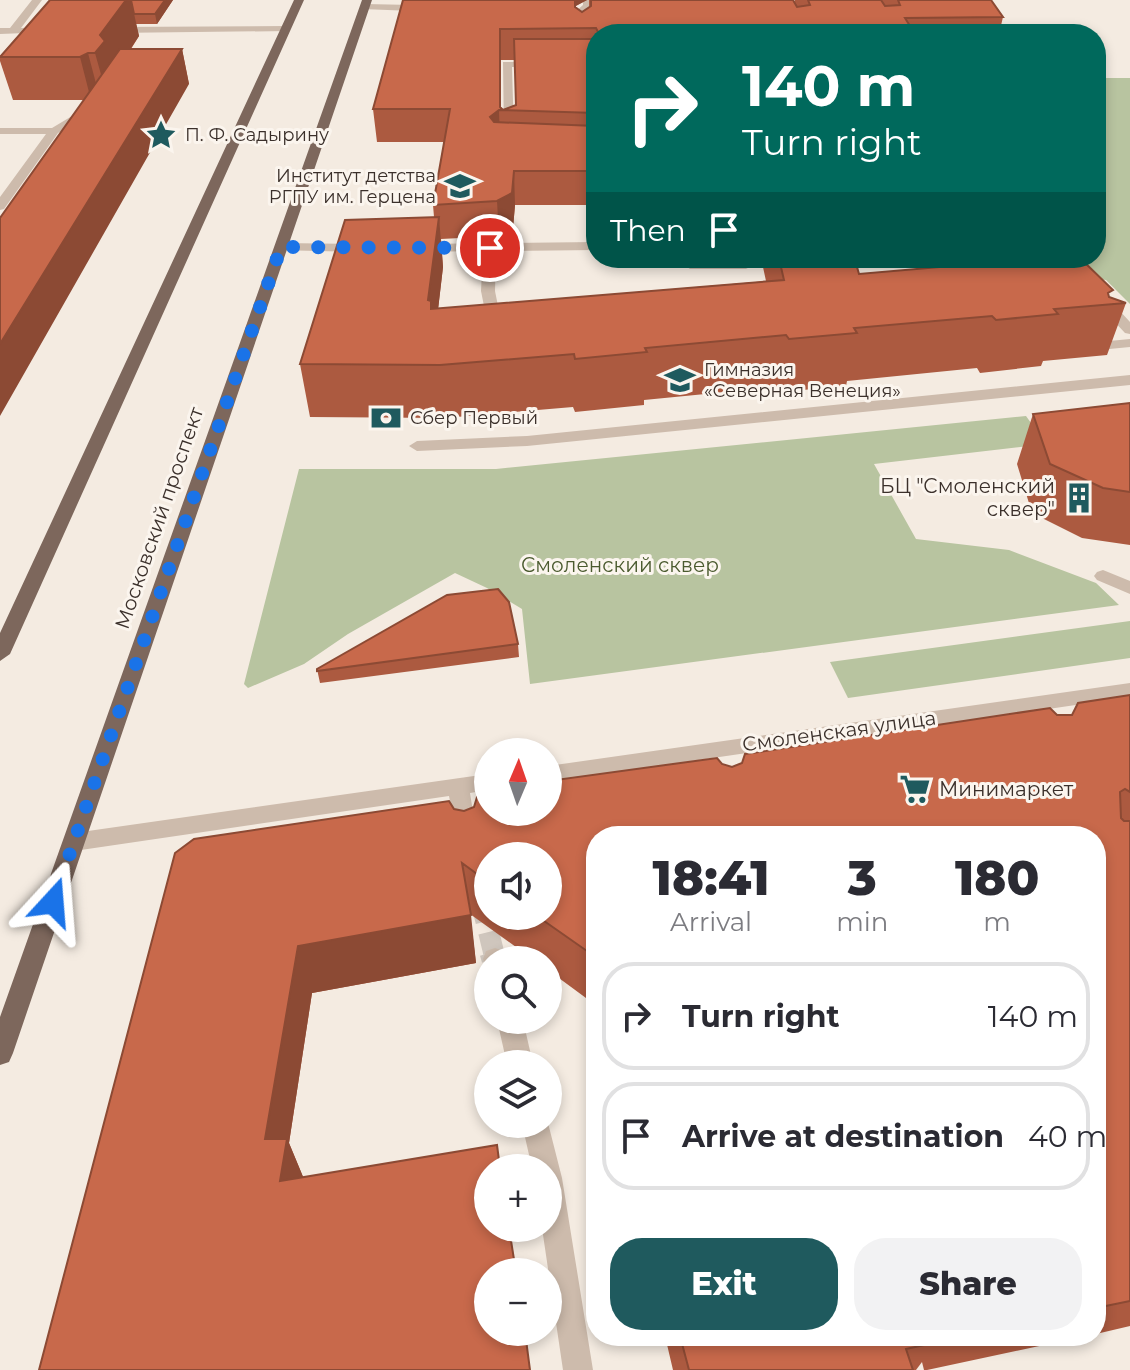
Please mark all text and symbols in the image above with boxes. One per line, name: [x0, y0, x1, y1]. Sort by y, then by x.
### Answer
text: 140 m: [742, 52, 915, 120]
icon: right: [610, 56, 714, 160]
place icon: П. Ф. Садырину: [144, 118, 178, 152]
text: Turn right: [742, 120, 922, 164]
place label: П. Ф. Садырину: [185, 124, 329, 146]
place label: Институт детства РГПУ им. Герцена: [269, 165, 436, 208]
school or university icon: Институт детства РГПУ им. Герцена: [443, 169, 477, 203]
icon: arrive: [702, 208, 746, 252]
text: Then: [610, 212, 686, 249]
pin: [456, 214, 524, 282]
icon: arrive: [468, 226, 512, 270]
place label: Гимназия «Северная Венеция»: [704, 359, 901, 402]
school or university icon: Гимназия «Северная Венеция»: [663, 363, 697, 397]
bank icon: Сбер Первый: [369, 401, 403, 435]
street label: Московский проспект: [110, 403, 208, 632]
place label: Сбер Первый: [410, 407, 538, 429]
place label: БЦ "Смоленский сквер": [880, 474, 1055, 521]
building icon: БЦ "Смоленский сквер": [1062, 481, 1096, 515]
park label: Смоленский сквер: [521, 553, 719, 577]
street label: Смоленская улица: [741, 706, 937, 756]
north arrow: [474, 738, 562, 826]
map controls: [474, 738, 562, 1346]
supermarket icon: Минимаркет: [898, 772, 932, 806]
place label: Минимаркет: [939, 777, 1074, 801]
button: sound: [474, 842, 562, 930]
text: 18:41: [653, 849, 770, 907]
text: 3: [848, 849, 877, 907]
text: 180: [955, 849, 1039, 907]
position arrow: [11, 860, 95, 944]
text: Arrival: [670, 906, 752, 938]
text: min: [836, 906, 888, 938]
text: m: [983, 906, 1011, 938]
button: search: [474, 946, 562, 1034]
icon: right: [614, 994, 658, 1038]
text: Turn right: [682, 998, 839, 1035]
text: 140 m: [988, 998, 1078, 1035]
button: layers: [474, 1050, 562, 1138]
icon: arrive: [614, 1114, 658, 1158]
text: Arrive at destination: [682, 1118, 1004, 1155]
text: 40 m: [1028, 1118, 1107, 1155]
button: +: [474, 1154, 562, 1242]
button: Exit: [610, 1238, 838, 1330]
button: Share: [854, 1238, 1082, 1330]
button: −: [474, 1258, 562, 1346]

